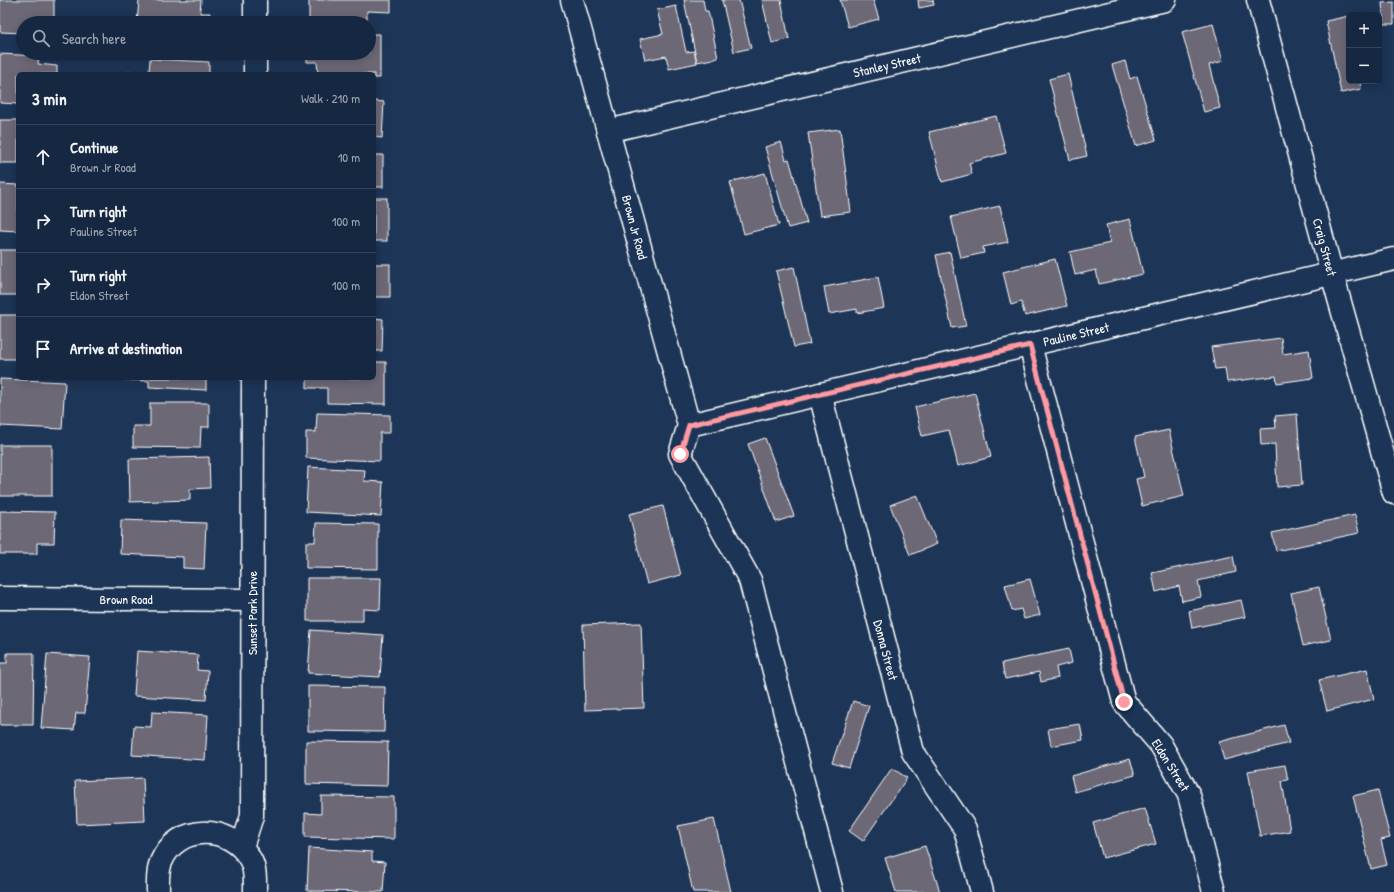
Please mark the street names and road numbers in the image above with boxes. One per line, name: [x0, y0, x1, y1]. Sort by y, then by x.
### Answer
street label: Stanley Street: [851, 48, 923, 82]
street label: Brown Jr Road: [618, 193, 652, 261]
street label: Craig Street: [1309, 216, 1341, 278]
street label: Pauline Street: [1041, 318, 1111, 350]
street label: Sunset Park Drive: [243, 571, 261, 655]
street label: Brown Road: [99, 590, 153, 608]
street label: Donna Street: [869, 618, 903, 683]
street label: Eldon Street: [1148, 735, 1194, 795]

